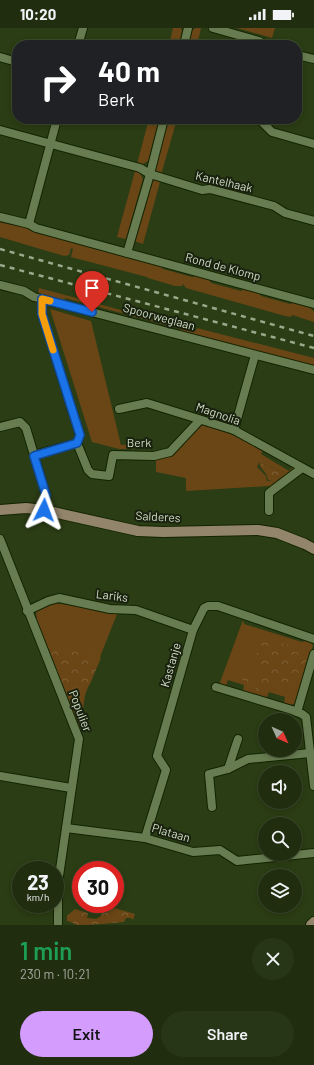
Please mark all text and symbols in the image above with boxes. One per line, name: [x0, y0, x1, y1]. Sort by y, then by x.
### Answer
text: 10:20: [20, 5, 56, 23]
text: 40 m: [98, 54, 160, 88]
icon: right: [32, 56, 84, 108]
text: Berk: [98, 88, 134, 110]
street label: Kantelhaak: [194, 168, 254, 194]
street label: Rond de Klomp: [184, 249, 263, 283]
pin: [75, 271, 109, 312]
icon: arrive: [81, 277, 103, 299]
street label: Spoorweglaan: [122, 300, 197, 332]
street label: Magnolia: [194, 399, 242, 427]
street label: Berk: [127, 435, 151, 449]
position arrow: [23, 489, 65, 531]
street label: Salderes: [135, 508, 181, 524]
street label: Lariks: [95, 586, 129, 604]
street label: Kastanje: [157, 641, 183, 689]
street label: Populier: [67, 688, 95, 734]
north arrow: [258, 713, 302, 757]
map controls: [258, 713, 302, 913]
button: sound: [258, 765, 302, 809]
button: search: [258, 817, 302, 861]
street label: Plataan: [151, 820, 192, 844]
speed limit sign: 30: [72, 861, 124, 913]
button: layers: [258, 869, 302, 913]
text: 23: [27, 870, 49, 894]
text: km/h: [27, 891, 49, 903]
text: 1 min: [20, 936, 72, 965]
button: close: [252, 938, 294, 980]
text: 230 m · 10:21: [20, 966, 90, 982]
button: Exit: [20, 1011, 153, 1057]
button: Share: [161, 1011, 294, 1057]

